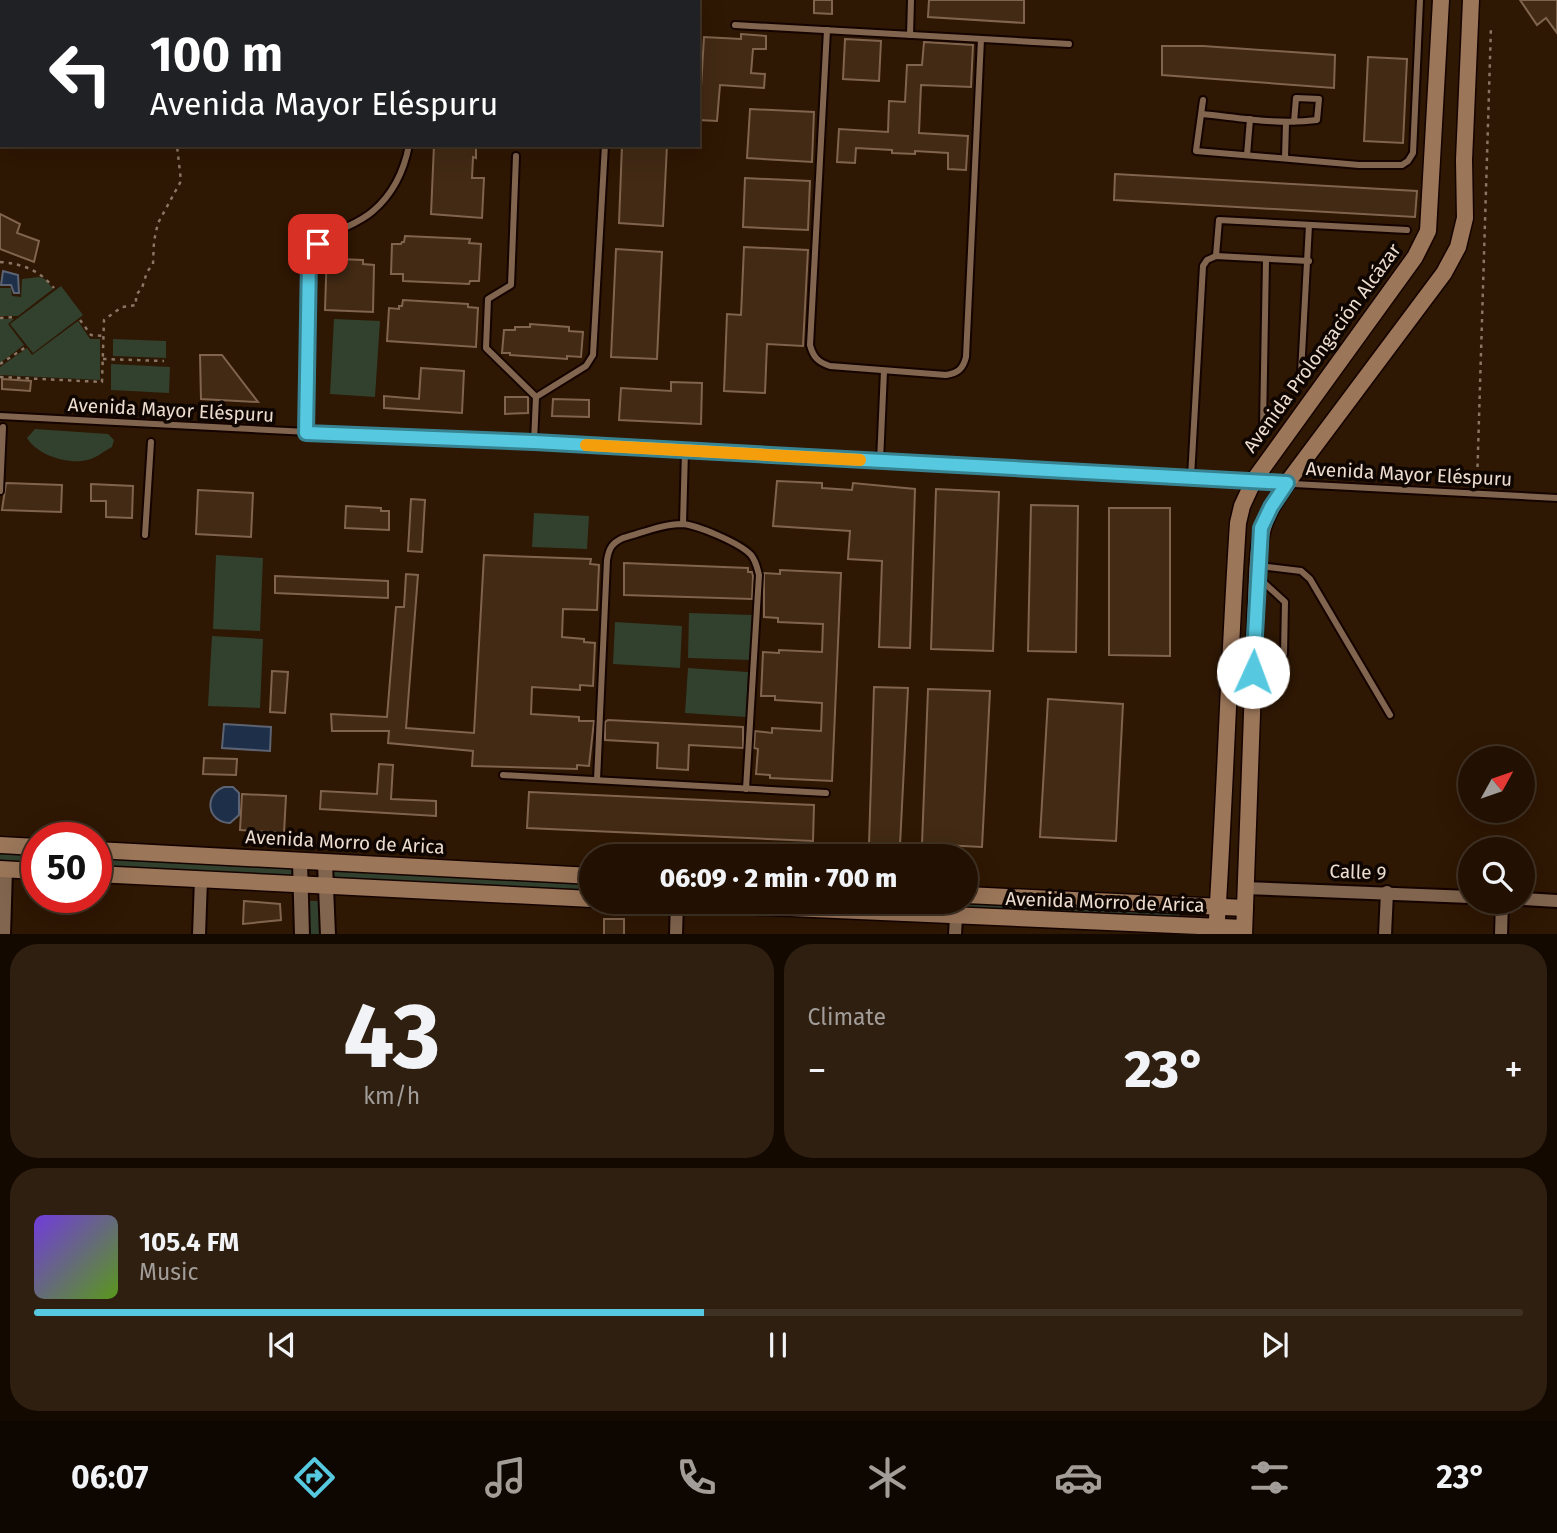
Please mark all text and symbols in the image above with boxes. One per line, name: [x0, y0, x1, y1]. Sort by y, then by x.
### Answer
text: 100 m: [150, 25, 283, 84]
icon: left: [35, 28, 126, 119]
text: Avenida Mayor Eléspuru: [150, 85, 498, 123]
pin: [288, 214, 348, 274]
icon: arrive: [299, 225, 337, 263]
street label: Avenida Prolongación Alcázar: [1238, 238, 1406, 457]
street label: Avenida Mayor Eléspuru: [67, 393, 275, 427]
street label: Avenida Mayor Eléspuru: [1305, 457, 1513, 491]
position arrow: [1216, 635, 1290, 709]
north arrow: [1458, 746, 1535, 822]
map controls: [1458, 746, 1535, 914]
speed limit sign: 50: [21, 822, 112, 913]
street label: Avenida Morro de Arica: [245, 825, 445, 859]
button: search: [1458, 837, 1535, 914]
street label: Calle 9: [1329, 860, 1387, 884]
text: 06:09 · 2 min · 700 m: [660, 863, 897, 894]
street label: Avenida Morro de Arica: [1005, 887, 1205, 917]
text: 43: [343, 982, 440, 1091]
text: Climate: [808, 1003, 886, 1031]
text: 23°: [1125, 1038, 1206, 1101]
text: −: [808, 1047, 827, 1093]
text: +: [1504, 1047, 1523, 1093]
text: km/h: [363, 1082, 420, 1110]
text: 105.4 FM: [139, 1227, 239, 1258]
text: Music: [139, 1258, 199, 1286]
icon: previous: [263, 1326, 301, 1364]
icon: pause: [759, 1326, 797, 1364]
icon: next: [1256, 1326, 1294, 1364]
icon: directions: [290, 1453, 339, 1502]
icon: music: [481, 1453, 530, 1502]
icon: phone: [672, 1453, 721, 1502]
icon: climate: [863, 1453, 912, 1502]
icon: car: [1054, 1453, 1103, 1502]
icon: filters: [1245, 1453, 1294, 1502]
text: 06:07: [71, 1458, 149, 1496]
text: 23°: [1436, 1458, 1486, 1496]

